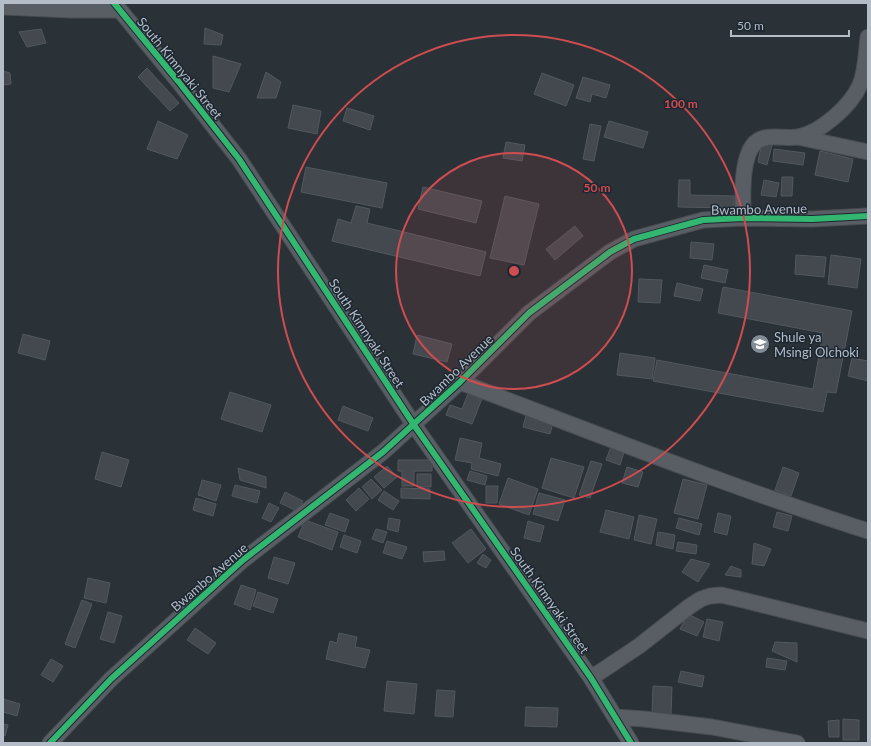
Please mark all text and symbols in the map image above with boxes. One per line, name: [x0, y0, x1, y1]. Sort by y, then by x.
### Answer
scale bar: [731, 12, 849, 38]
street label: South Kimnyaki Street: [134, 14, 226, 123]
text: 50 m: [737, 18, 764, 33]
text: 100 m: [664, 96, 698, 111]
text: 50 m: [584, 180, 610, 195]
street label: Bwambo Avenue: [711, 200, 807, 218]
centre of rings: [507, 264, 521, 278]
street label: South Kimnyaki Street: [326, 276, 408, 391]
place label: Shule ya Msingi Olchoki: [774, 329, 859, 360]
street label: Bwambo Avenue: [416, 331, 496, 409]
school or university icon: Shule ya Msingi Olchoki: [749, 333, 771, 355]
street label: Bwambo Avenue: [167, 539, 251, 615]
street label: South Kimnyaki Street: [507, 544, 593, 657]

